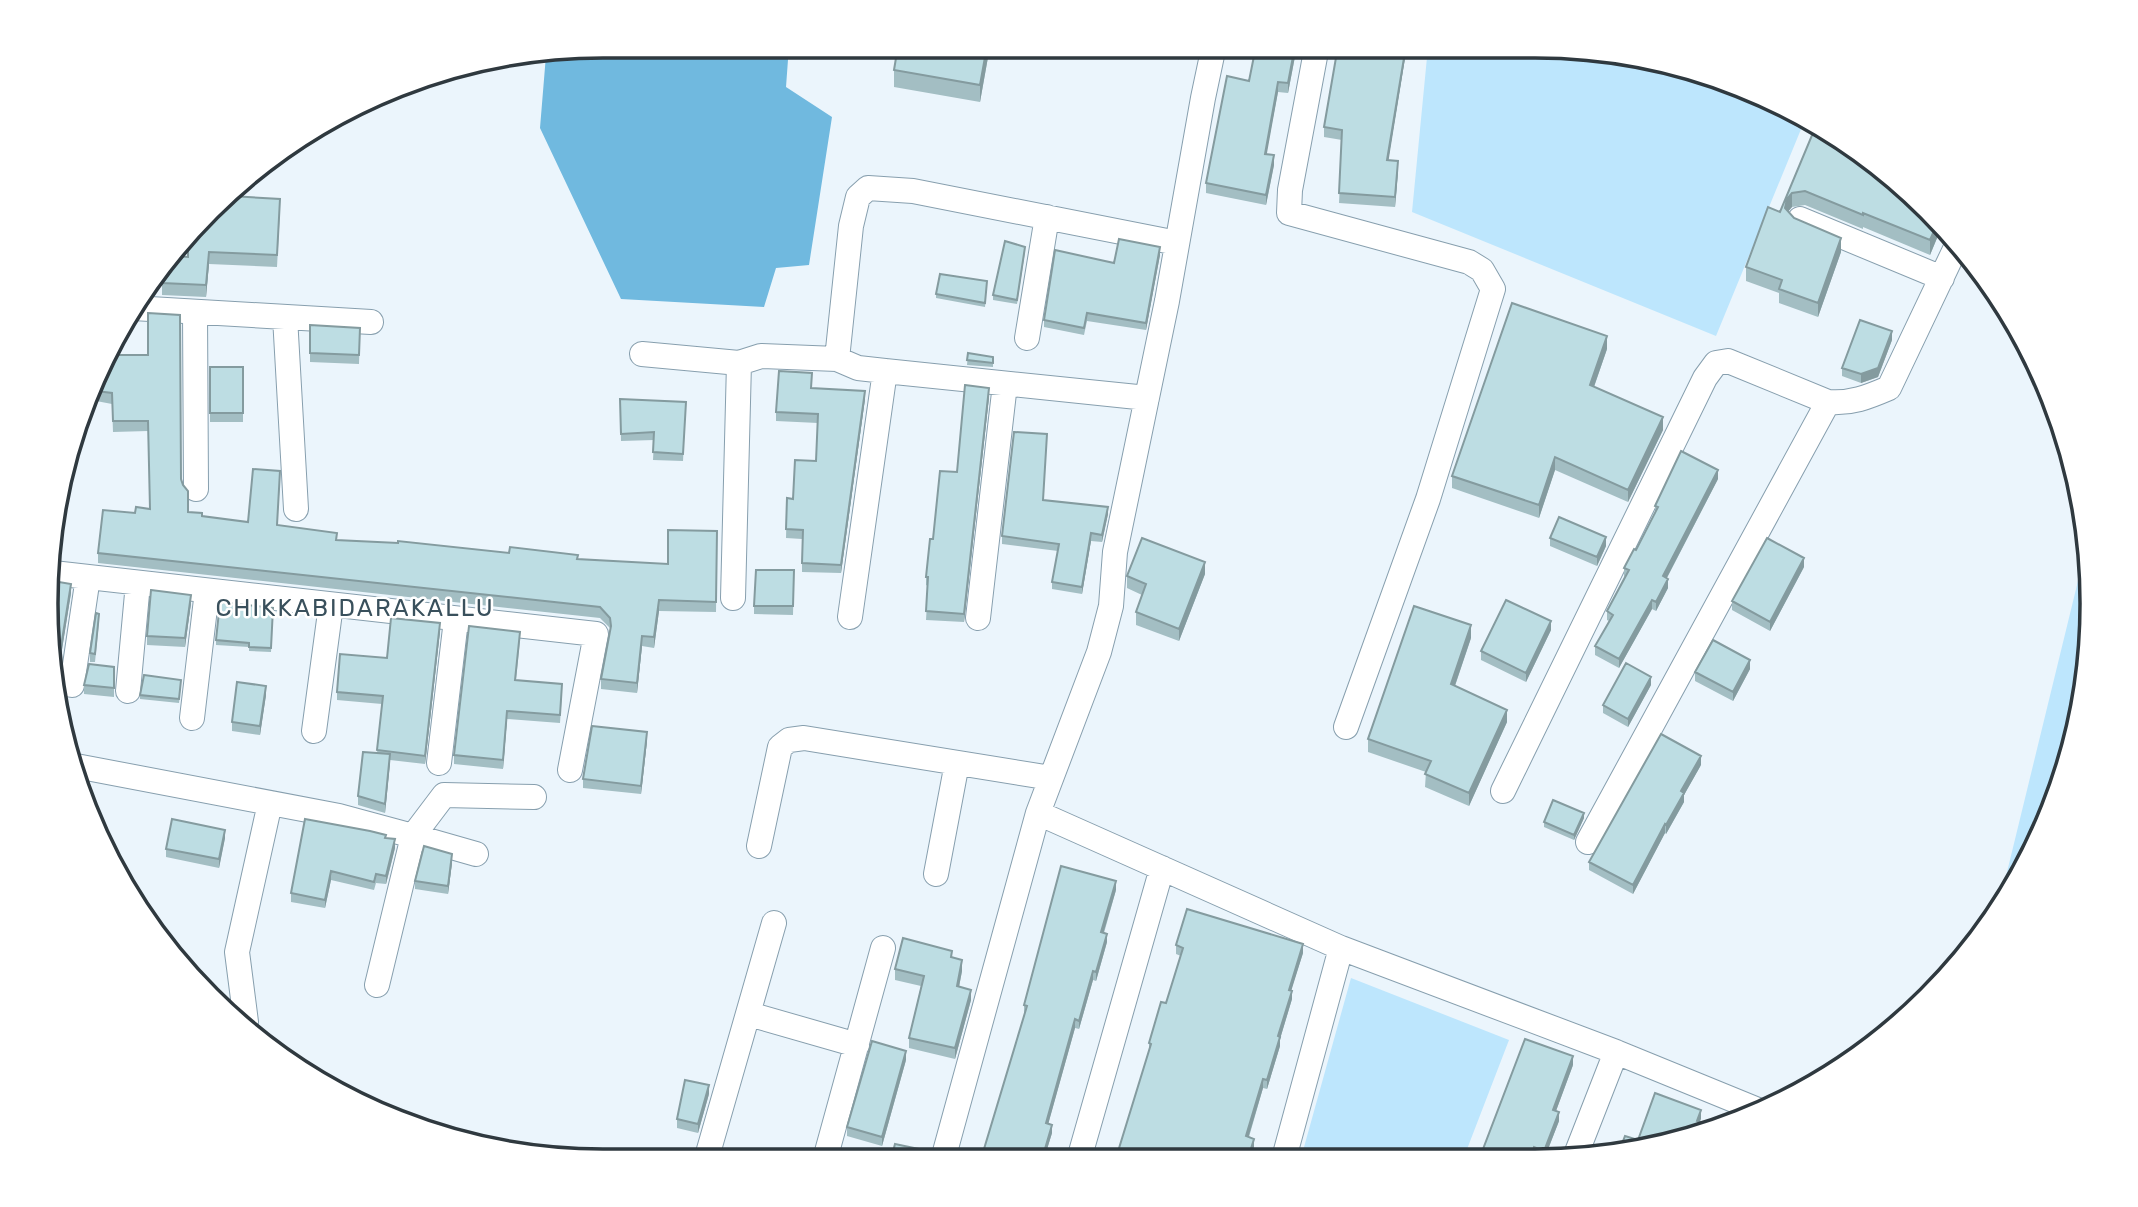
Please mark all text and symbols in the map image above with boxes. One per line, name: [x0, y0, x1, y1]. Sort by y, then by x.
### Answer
district label: CHIKKABIDARAKALLU: [215, 594, 495, 622]

